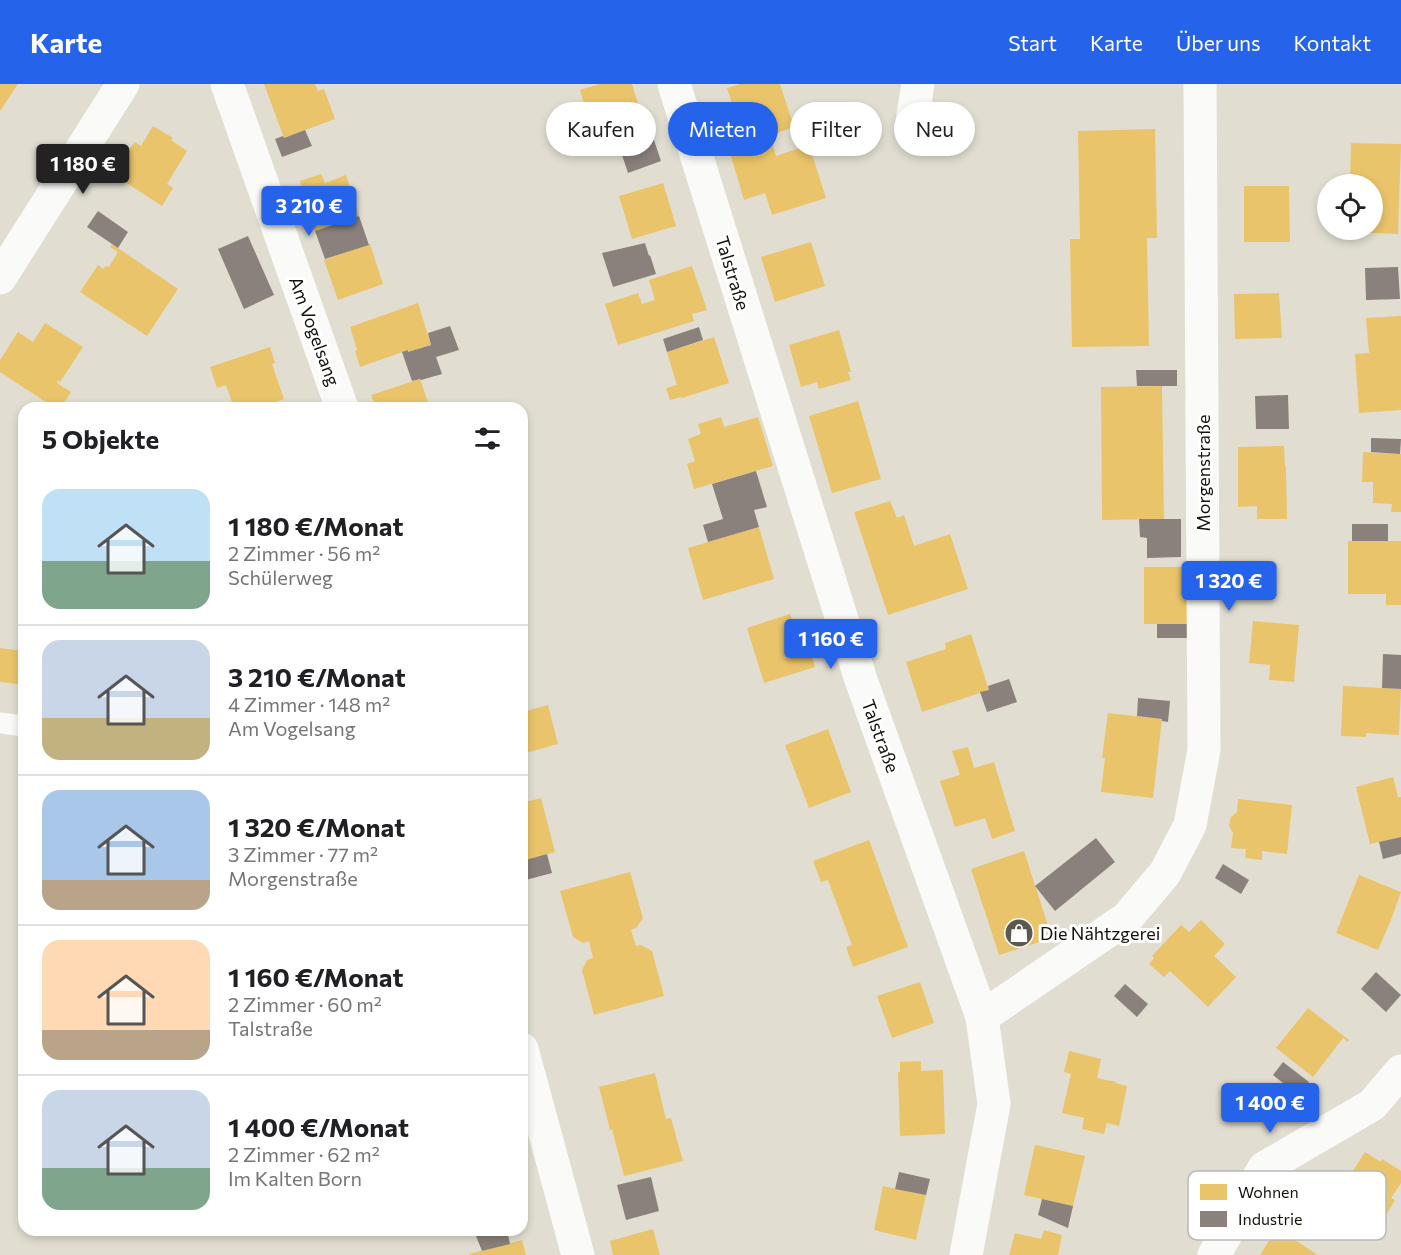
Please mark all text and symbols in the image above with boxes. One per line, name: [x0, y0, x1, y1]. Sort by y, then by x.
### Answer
text: Karte: [30, 25, 102, 59]
text: Start: [1008, 30, 1057, 55]
text: Karte: [1090, 30, 1143, 55]
text: Über uns: [1176, 30, 1260, 55]
text: Kontakt: [1293, 30, 1371, 55]
chip: Kaufen: [546, 102, 656, 156]
chip: Mieten: [668, 102, 778, 156]
chip: Filter: [790, 102, 882, 156]
chip: Neu: [894, 102, 975, 156]
pin: 1 180 €: [28, 144, 138, 195]
text: 1 180 €: [50, 151, 116, 175]
map controls: [1317, 174, 1383, 240]
button: locate: [1317, 174, 1383, 240]
pin: 3 210 €: [254, 186, 364, 237]
text: 3 210 €: [275, 193, 343, 217]
street label: Talstraße: [711, 233, 755, 313]
street label: Am Vogelsang: [285, 273, 345, 389]
street label: Morgenstraße: [1192, 415, 1214, 531]
icon: filters: [471, 422, 504, 455]
text: 5 Objekte: [42, 423, 159, 454]
text: 1 180 €/Monat: [228, 510, 404, 541]
icon: home: [90, 513, 162, 585]
text: 2 Zimmer · 56 m²: [228, 541, 380, 565]
pin: 1 320 €: [1174, 561, 1284, 612]
text: Schülerweg: [228, 565, 333, 589]
text: 1 320 €: [1196, 568, 1262, 592]
pin: 1 160 €: [776, 619, 886, 670]
text: 1 160 €: [798, 626, 864, 650]
text: 3 210 €/Monat: [228, 661, 406, 692]
icon: home: [90, 664, 162, 736]
text: 4 Zimmer · 148 m²: [228, 692, 390, 716]
street label: Talstraße: [858, 696, 904, 776]
text: Am Vogelsang: [228, 716, 356, 740]
text: 1 320 €/Monat: [228, 811, 405, 842]
icon: home: [90, 814, 162, 886]
text: 3 Zimmer · 77 m²: [228, 842, 378, 866]
text: Morgenstraße: [228, 866, 358, 890]
shop icon: Die Nähtzgerei: [1003, 917, 1035, 949]
place label: Die Nähtzgerei: [1040, 922, 1160, 944]
text: 1 160 €/Monat: [228, 961, 403, 992]
icon: home: [90, 964, 162, 1036]
text: 2 Zimmer · 60 m²: [228, 992, 382, 1016]
text: Talstraße: [228, 1016, 313, 1040]
pin: 1 400 €: [1215, 1083, 1325, 1134]
text: 1 400 €: [1235, 1090, 1305, 1114]
text: 1 400 €/Monat: [228, 1111, 409, 1142]
icon: home: [90, 1114, 162, 1186]
text: 2 Zimmer · 62 m²: [228, 1142, 380, 1166]
text: Im Kalten Born: [228, 1166, 362, 1190]
legend: [1188, 1171, 1386, 1240]
text: Wohnen: [1238, 1182, 1299, 1201]
text: Industrie: [1238, 1209, 1303, 1228]

